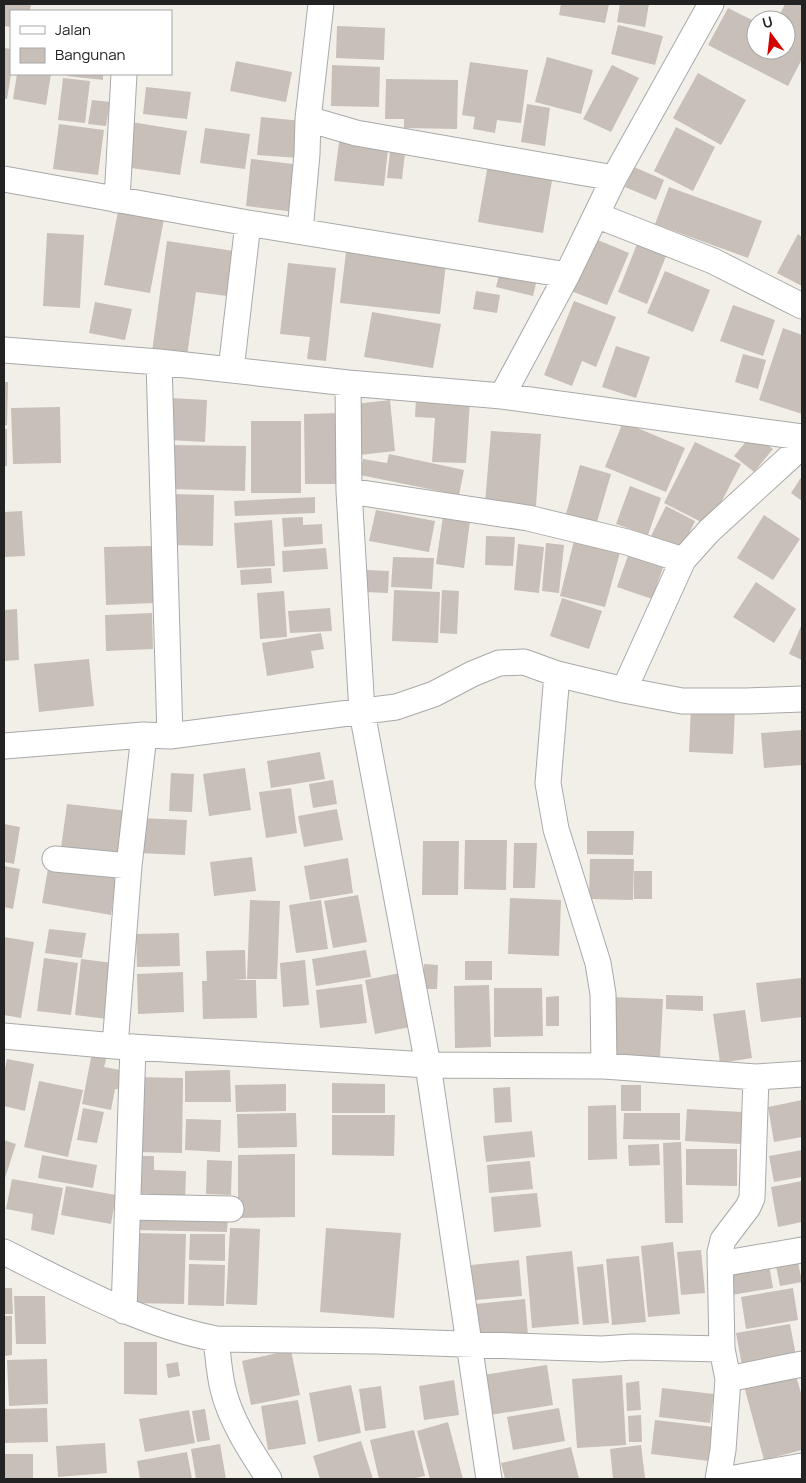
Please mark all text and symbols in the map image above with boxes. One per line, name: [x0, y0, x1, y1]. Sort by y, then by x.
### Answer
legend: [10, 10, 172, 75]
north arrow: [746, 10, 796, 60]
text: U: [760, 11, 775, 32]
text: Jalan: [55, 19, 91, 40]
text: Bangunan: [55, 44, 125, 65]

